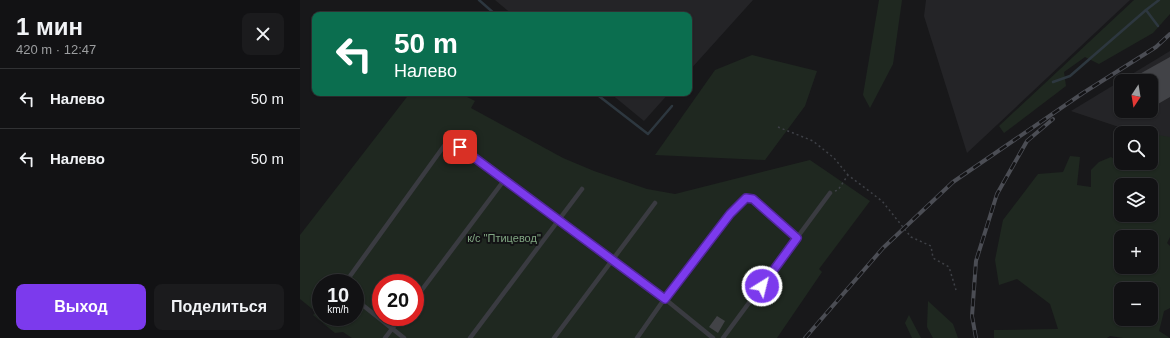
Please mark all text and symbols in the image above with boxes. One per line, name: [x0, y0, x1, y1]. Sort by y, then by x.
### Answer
text: 1 мин: [16, 13, 83, 40]
button: close: [242, 13, 284, 55]
icon: left: [328, 28, 380, 80]
text: 50 m: [394, 28, 458, 59]
text: 420 m · 12:47: [16, 42, 96, 57]
text: Налево: [394, 61, 457, 81]
north arrow: [1114, 74, 1158, 118]
map controls: [1114, 74, 1158, 326]
icon: left: [16, 88, 38, 110]
text: Налево: [50, 90, 105, 107]
text: 50 m: [251, 90, 284, 107]
button: search: [1114, 126, 1158, 170]
pin: [443, 130, 477, 164]
icon: arrive: [449, 136, 471, 158]
icon: left: [16, 148, 38, 170]
text: Налево: [50, 150, 105, 167]
text: 50 m: [251, 150, 284, 167]
button: layers: [1114, 178, 1158, 222]
button: +: [1114, 230, 1158, 274]
park label: к/с "Птицевод": [467, 232, 541, 244]
position arrow: [741, 265, 783, 307]
speed limit sign: 20: [372, 274, 424, 326]
button: −: [1114, 282, 1158, 326]
button: Выход: [16, 284, 146, 330]
button: Поделиться: [154, 284, 284, 330]
text: 10: [327, 284, 349, 306]
text: km/h: [327, 304, 349, 315]

